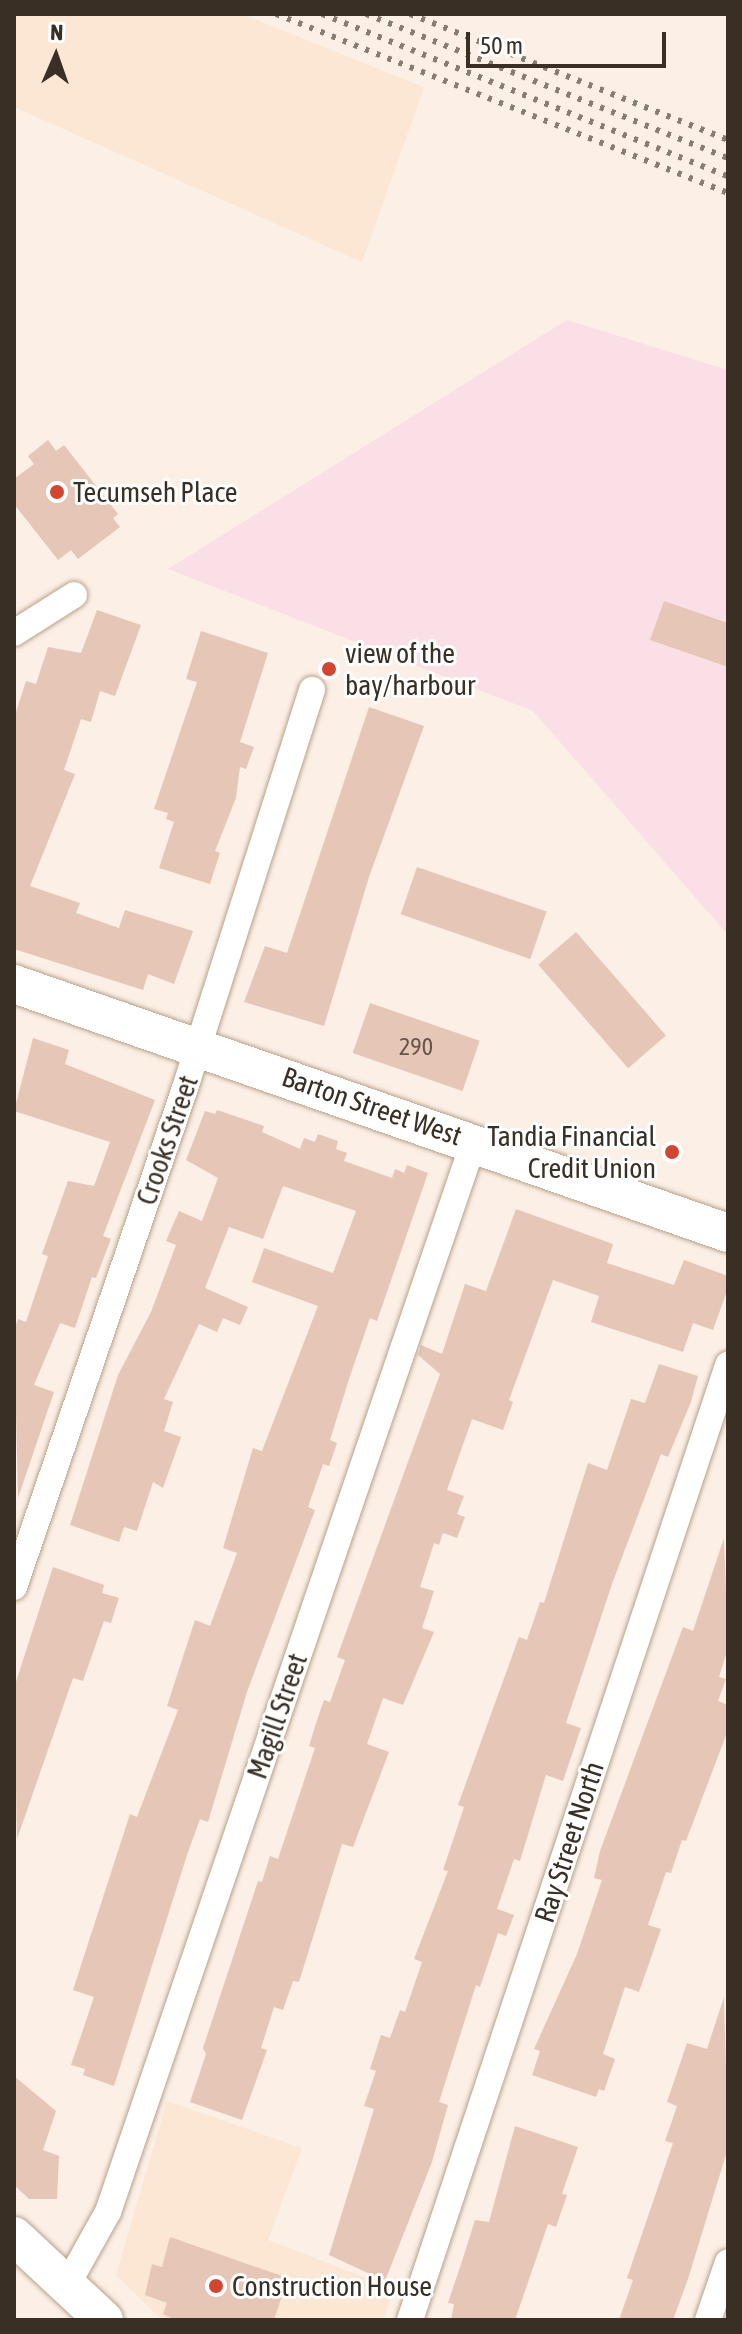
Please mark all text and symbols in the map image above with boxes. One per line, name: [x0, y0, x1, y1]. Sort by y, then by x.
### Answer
north arrow: [16, 16, 96, 96]
scale bar: [470, 16, 670, 66]
text: N: [50, 19, 64, 45]
text: 50 m: [480, 32, 523, 59]
place label: Tecumseh Place: [73, 475, 237, 509]
marker: Tecumseh Place: [48, 483, 66, 501]
place label: view of the bay/harbour: [345, 636, 475, 702]
marker: view of the bay/harbour: [320, 660, 338, 678]
house number: 290: [399, 1033, 433, 1061]
street label: Barton Street West: [278, 1060, 466, 1152]
street label: Crooks Street: [129, 1071, 205, 1209]
place label: Tandia Financial Credit Union: [487, 1119, 656, 1185]
marker: Tandia Financial Credit Union: [663, 1143, 681, 1161]
street label: Magill Street: [240, 1649, 314, 1783]
street label: Ray Street North: [527, 1757, 611, 1927]
place label: Construction House: [232, 2269, 432, 2303]
marker: Construction House: [207, 2277, 225, 2295]

